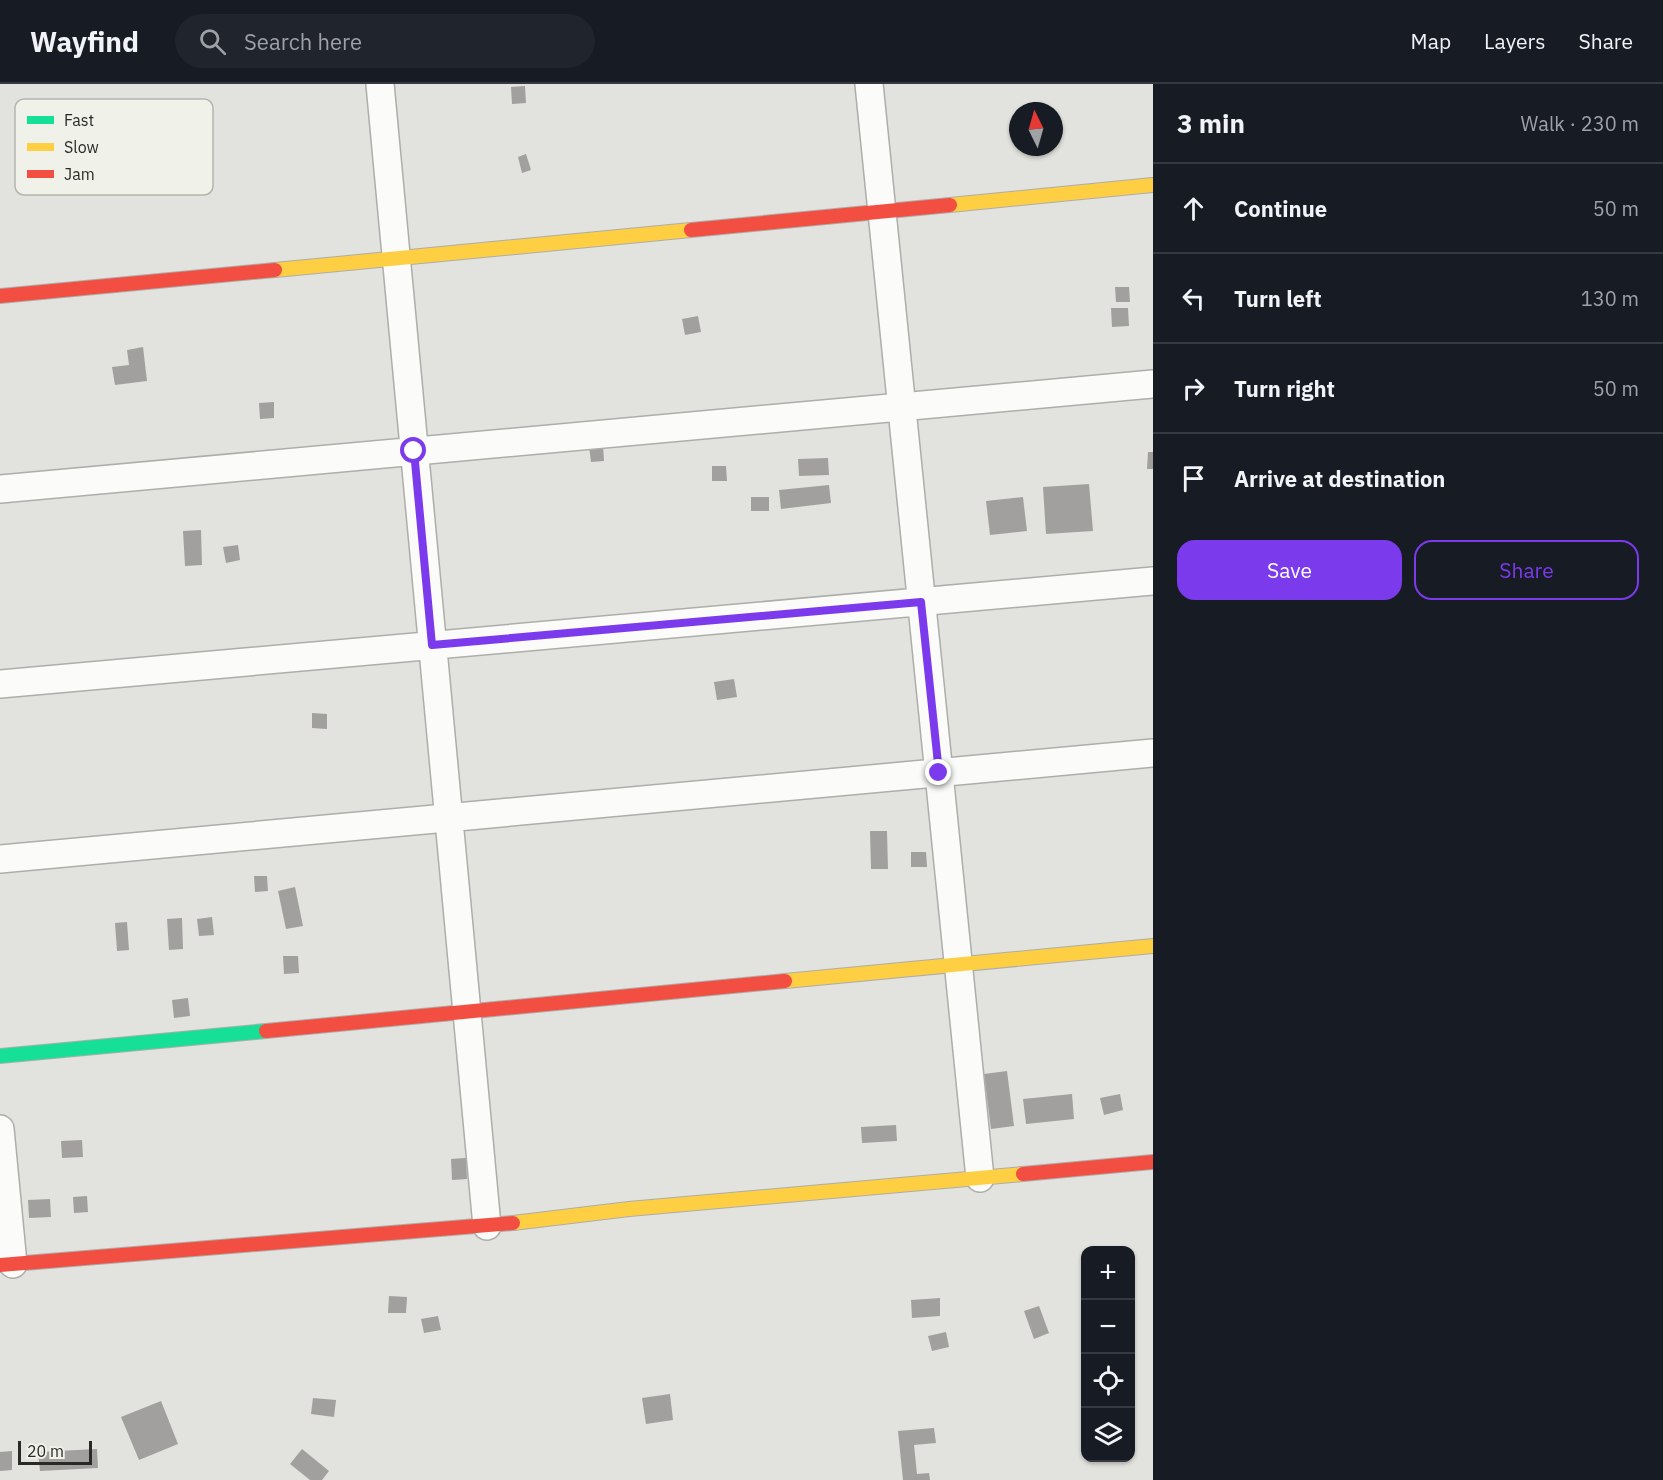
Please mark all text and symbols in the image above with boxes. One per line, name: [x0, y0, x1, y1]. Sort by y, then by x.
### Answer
search box: [175, 14, 595, 68]
text: Wayfind: [30, 23, 139, 60]
icon: search: [196, 25, 229, 58]
text: Search here: [244, 27, 362, 56]
text: Map: [1411, 27, 1451, 55]
text: Layers: [1484, 27, 1546, 55]
text: Share: [1579, 27, 1633, 55]
legend: [15, 99, 213, 195]
north arrow: [1009, 102, 1063, 156]
text: 3 min: [1177, 106, 1245, 140]
text: Fast: [64, 110, 94, 130]
text: Walk · 230 m: [1521, 110, 1639, 137]
text: Slow: [64, 137, 99, 157]
text: Jam: [64, 164, 95, 184]
icon: ahead: [1177, 192, 1210, 225]
text: Continue: [1234, 194, 1327, 223]
text: 50 m: [1593, 195, 1639, 222]
icon: left: [1177, 282, 1210, 315]
text: Turn left: [1234, 284, 1322, 313]
text: 130 m: [1581, 285, 1639, 312]
icon: right: [1177, 372, 1210, 405]
text: Turn right: [1234, 374, 1335, 403]
text: 50 m: [1593, 375, 1639, 402]
route start: [400, 437, 426, 463]
icon: arrive: [1177, 462, 1210, 495]
text: Arrive at destination: [1234, 464, 1445, 493]
button: Save: [1177, 540, 1402, 600]
button: Share: [1414, 540, 1639, 600]
route end: [925, 759, 951, 785]
map controls: [1081, 1246, 1135, 1462]
button: +: [1081, 1246, 1135, 1300]
button: −: [1081, 1300, 1135, 1354]
button: locate: [1081, 1354, 1135, 1408]
button: layers: [1081, 1408, 1135, 1462]
scale bar: [18, 1438, 92, 1466]
text: 20 m: [27, 1441, 64, 1461]

